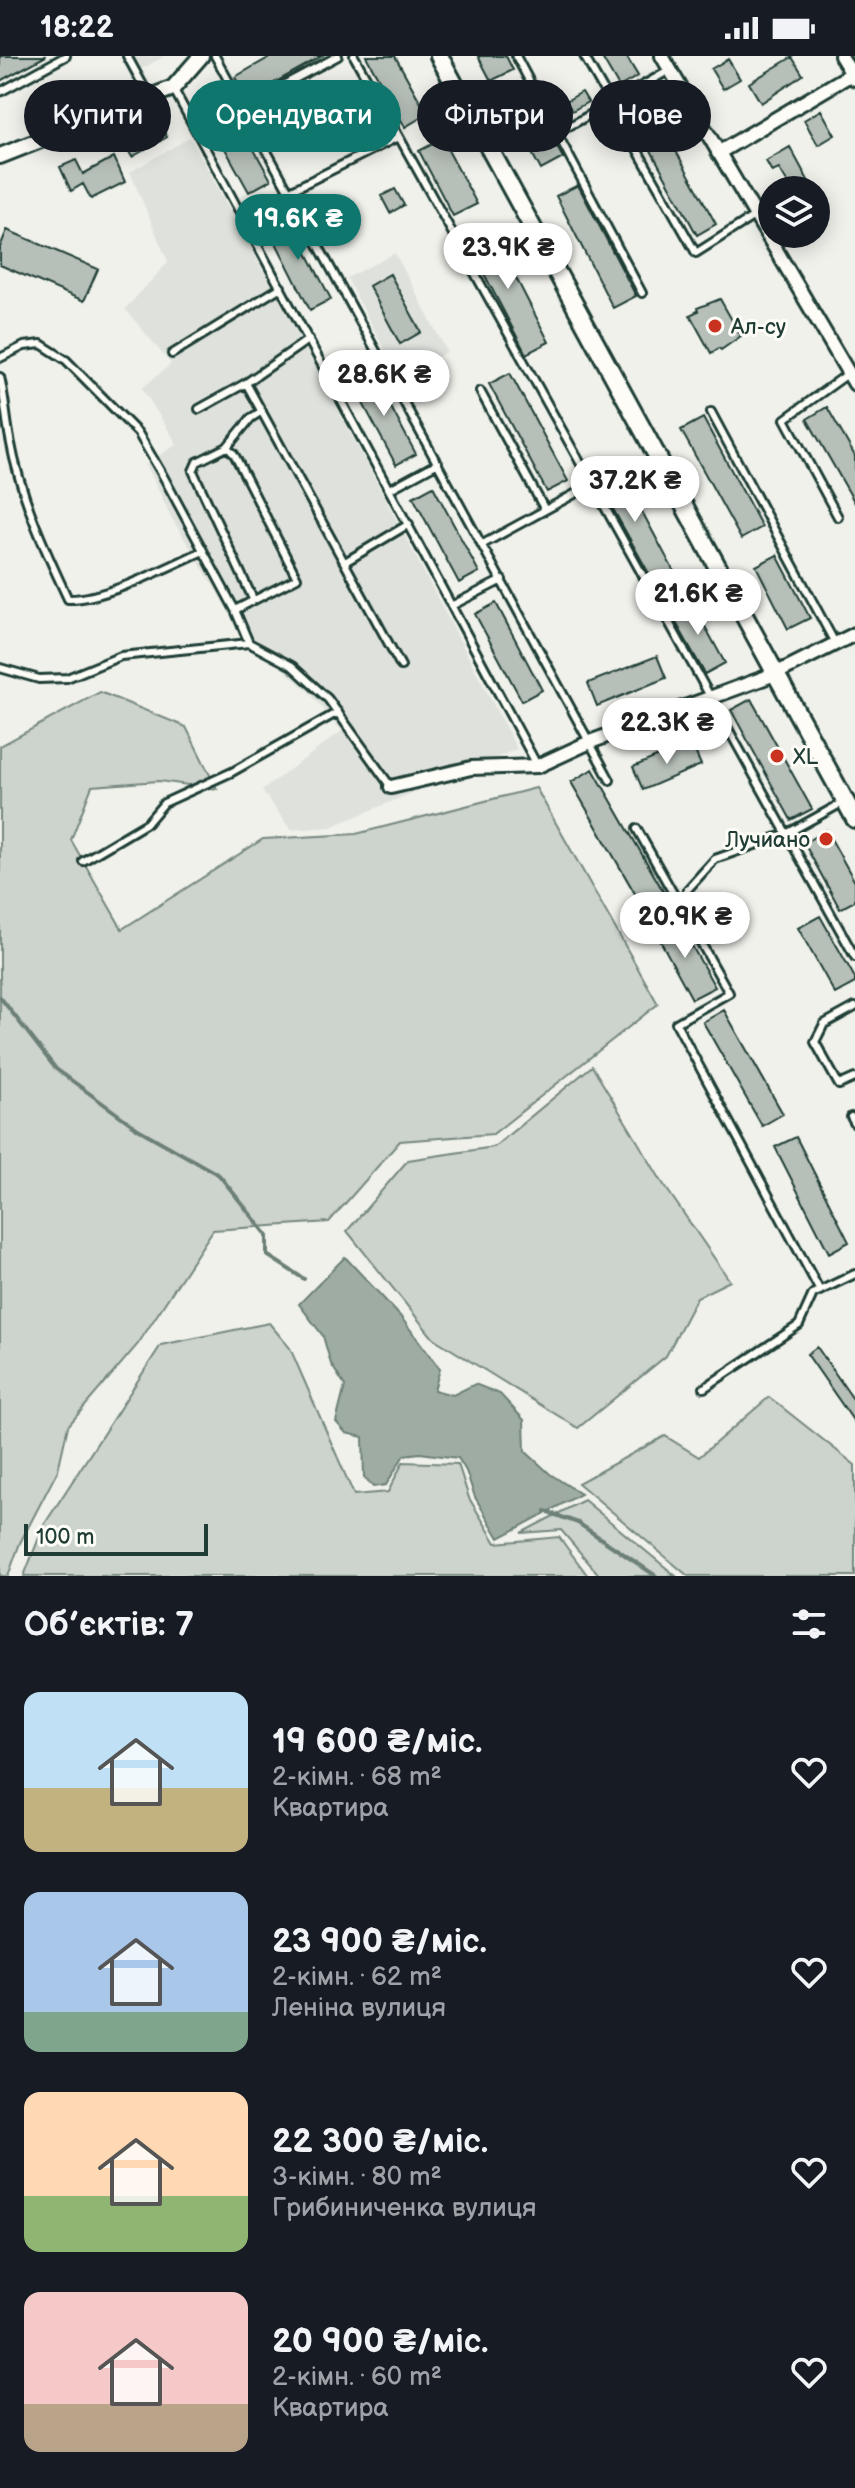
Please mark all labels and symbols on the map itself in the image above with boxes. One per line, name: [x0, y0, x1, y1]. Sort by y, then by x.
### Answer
pin: 19.6K ₴: [224, 194, 372, 262]
pin: 23.9K ₴: [434, 223, 582, 291]
place label: Ал-су: [730, 314, 786, 341]
marker: Ал-су: [706, 317, 724, 335]
pin: 28.6K ₴: [310, 350, 458, 418]
pin: 37.2K ₴: [561, 456, 709, 524]
pin: 21.6K ₴: [624, 569, 772, 637]
pin: 22.3K ₴: [593, 698, 741, 766]
place label: XL: [792, 744, 818, 771]
marker: XL: [768, 747, 786, 765]
place label: Лучиано: [724, 827, 810, 854]
marker: Лучиано: [817, 830, 835, 848]
pin: 20.9K ₴: [611, 892, 759, 960]
scale bar: [24, 1520, 208, 1556]

